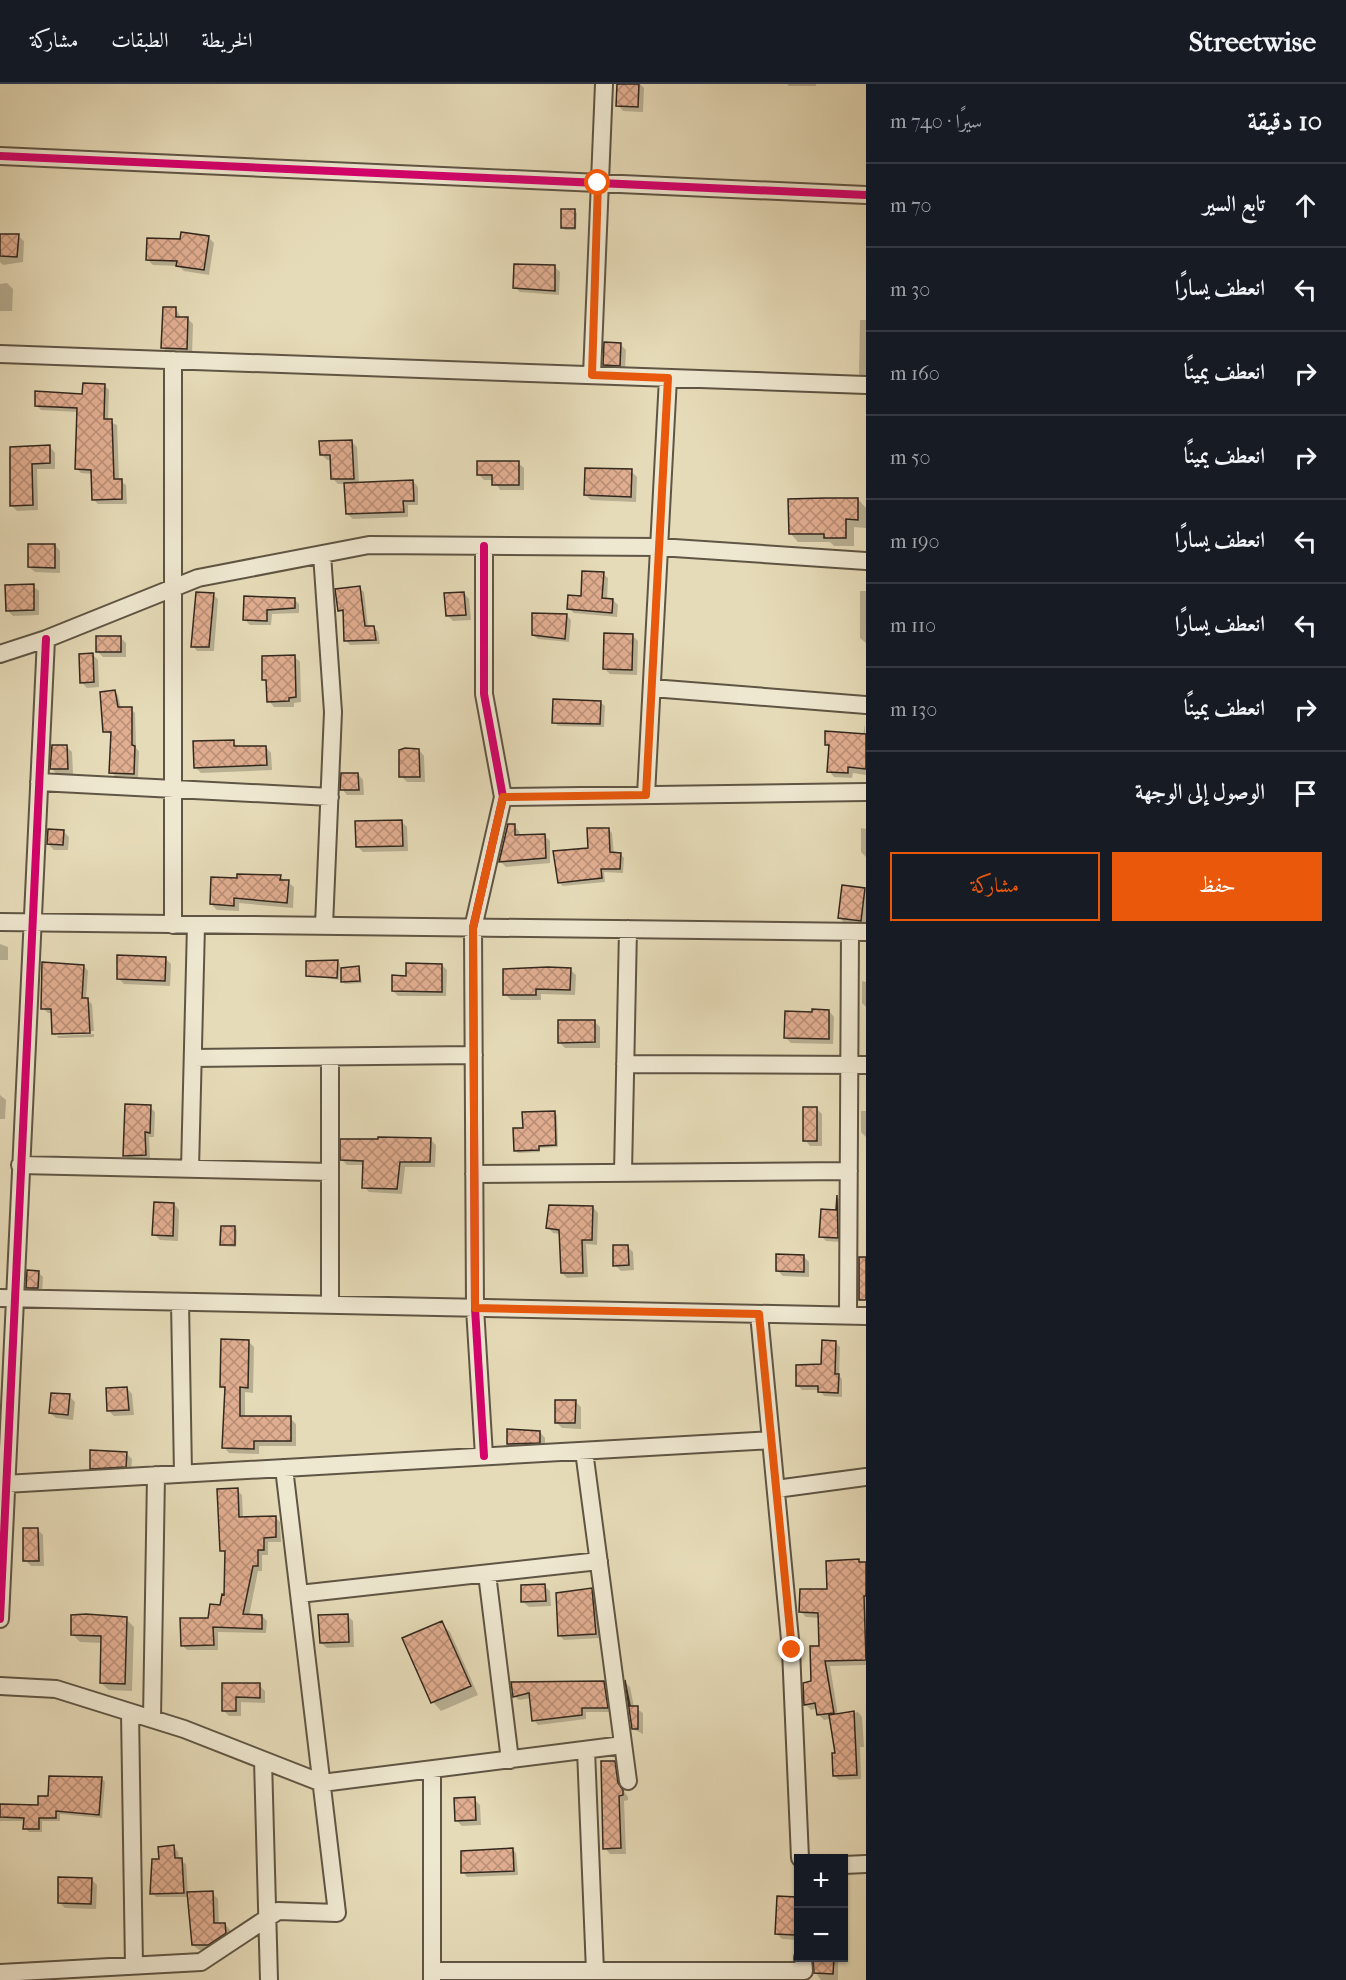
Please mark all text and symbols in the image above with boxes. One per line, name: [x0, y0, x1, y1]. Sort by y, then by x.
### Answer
text: Streetwise: [1189, 25, 1316, 58]
text: مشاركة: [30, 28, 78, 52]
text: الطبقات: [111, 28, 168, 52]
text: الخريطة: [201, 28, 253, 52]
text: 10 دقيقة: [1248, 106, 1322, 137]
text: سيرًا · 740 m: [890, 110, 982, 133]
route start: [584, 169, 610, 195]
icon: ahead: [1289, 189, 1322, 222]
text: تابع السير: [1203, 191, 1265, 217]
text: 70 m: [890, 194, 932, 217]
icon: left: [1289, 273, 1322, 306]
text: انعطف يسارًا: [1175, 275, 1265, 301]
text: 30 m: [890, 278, 930, 301]
icon: right: [1289, 357, 1322, 390]
text: انعطف يمينًا: [1184, 359, 1265, 385]
text: 160 m: [890, 362, 940, 385]
icon: right: [1289, 441, 1322, 474]
text: انعطف يمينًا: [1184, 443, 1265, 469]
text: 50 m: [890, 446, 931, 469]
icon: left: [1289, 525, 1322, 558]
text: انعطف يسارًا: [1175, 527, 1265, 553]
text: 190 m: [890, 530, 940, 553]
icon: left: [1289, 609, 1322, 642]
text: انعطف يسارًا: [1175, 611, 1265, 637]
text: 110 m: [890, 614, 936, 637]
icon: right: [1289, 693, 1322, 726]
text: انعطف يمينًا: [1184, 695, 1265, 721]
text: 130 m: [890, 698, 937, 721]
icon: arrive: [1289, 777, 1322, 810]
text: الوصول إلى الوجهة: [1135, 779, 1265, 805]
button: مشاركة: [890, 852, 1100, 921]
button: حفظ: [1112, 852, 1322, 921]
route end: [778, 1636, 804, 1662]
map controls: [794, 1854, 848, 1962]
button: +: [794, 1854, 848, 1908]
button: −: [794, 1908, 848, 1962]

